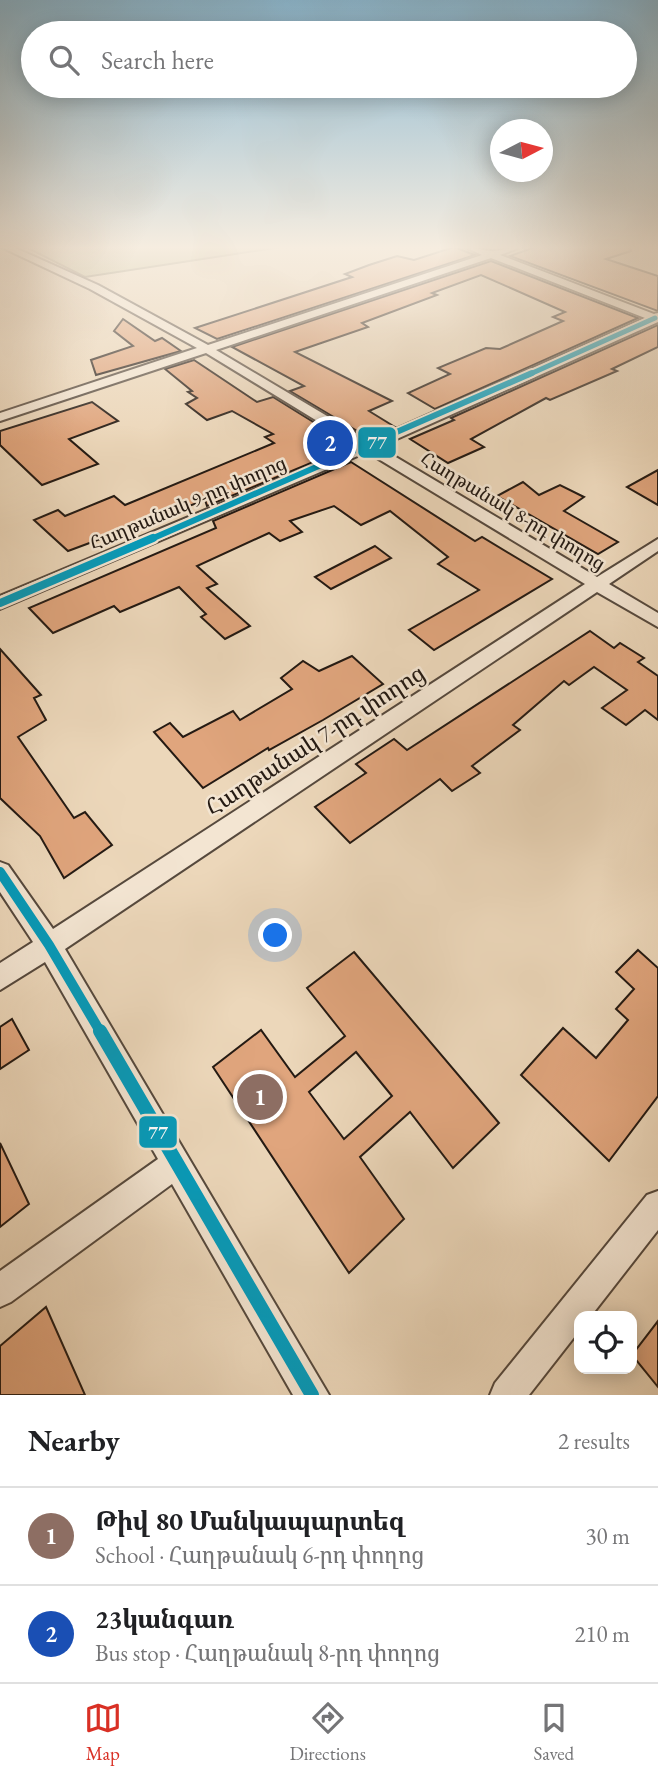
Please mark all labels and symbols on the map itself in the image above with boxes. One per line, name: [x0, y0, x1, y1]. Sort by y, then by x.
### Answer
north arrow: [490, 119, 553, 182]
pin: 2: [307, 417, 353, 469]
line badge: 77: [357, 426, 397, 459]
text: 77: [367, 430, 388, 455]
street label: Հաղթանակ 8-րդ փողոց: [416, 446, 610, 576]
street label: Հաղթանակ 9-րդ փողոց: [86, 450, 290, 556]
street label: Հաղթանակ 7-րդ փողոց: [200, 658, 430, 822]
your location: [258, 918, 292, 952]
pin: 1: [237, 1071, 283, 1123]
line badge: 77: [138, 1115, 178, 1149]
text: 77: [148, 1120, 169, 1145]

